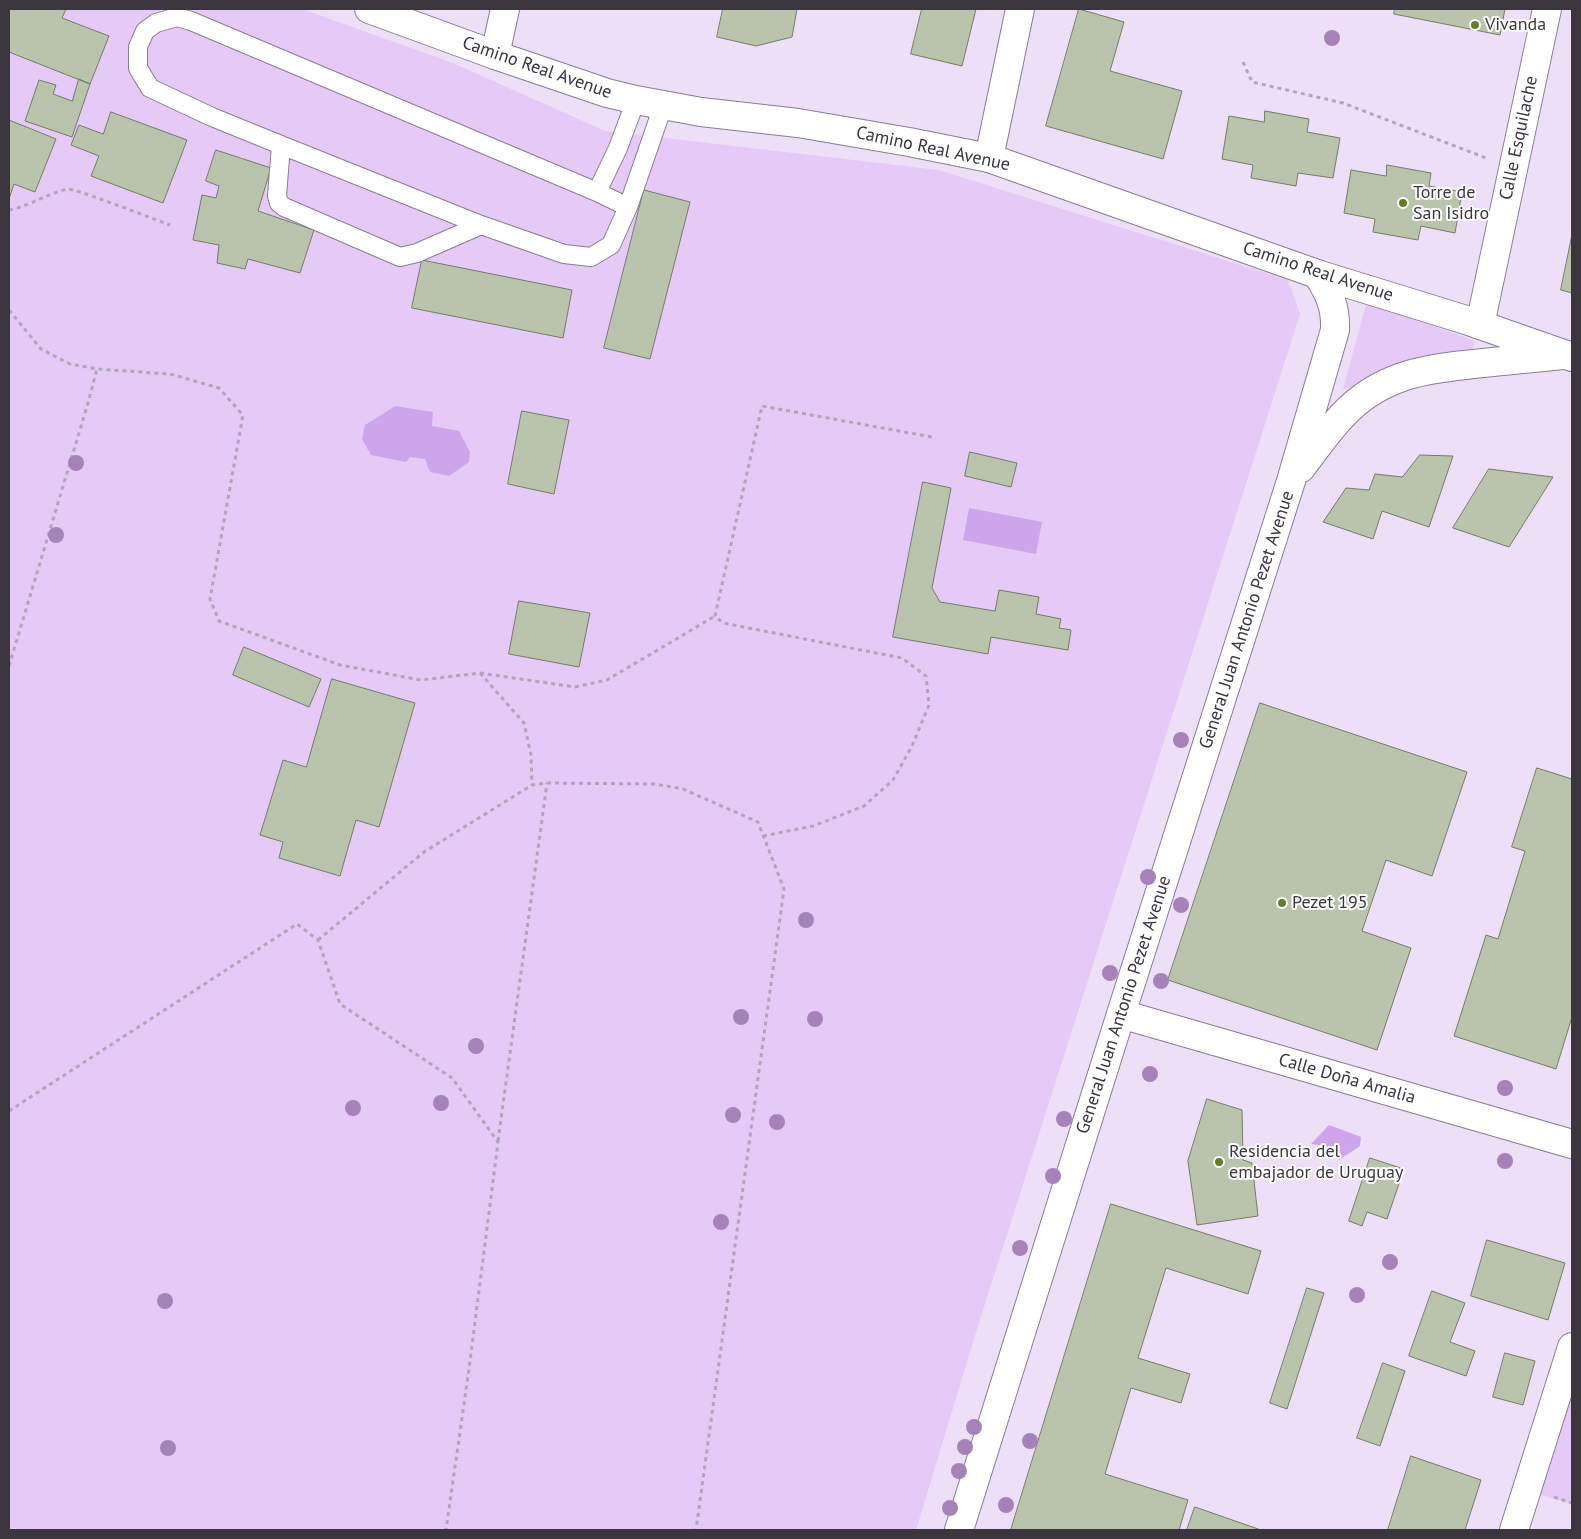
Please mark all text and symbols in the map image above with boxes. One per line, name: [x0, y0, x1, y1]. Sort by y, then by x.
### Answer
place label: Vivanda: [1485, 14, 1546, 36]
marker: Vivanda: [1469, 19, 1481, 31]
street label: Camino Real Avenue: [459, 32, 615, 104]
street label: Calle Esquilache: [1495, 74, 1543, 202]
street label: Camino Real Avenue: [854, 122, 1012, 176]
place label: Torre de San Isidro: [1413, 182, 1489, 224]
marker: Torre de San Isidro: [1397, 197, 1409, 209]
street label: Camino Real Avenue: [1240, 237, 1396, 307]
street label: General Juan Antonio Pezet Avenue: [1195, 488, 1299, 752]
street label: General Juan Antonio Pezet Avenue: [1072, 873, 1176, 1137]
place label: Pezet 195: [1292, 892, 1368, 914]
marker: Pezet 195: [1276, 897, 1288, 909]
street label: Calle Doña Amalia: [1276, 1049, 1418, 1109]
place label: Residencia del embajador de Uruguay: [1229, 1141, 1403, 1184]
marker: Residencia del embajador de Uruguay: [1213, 1156, 1225, 1168]

